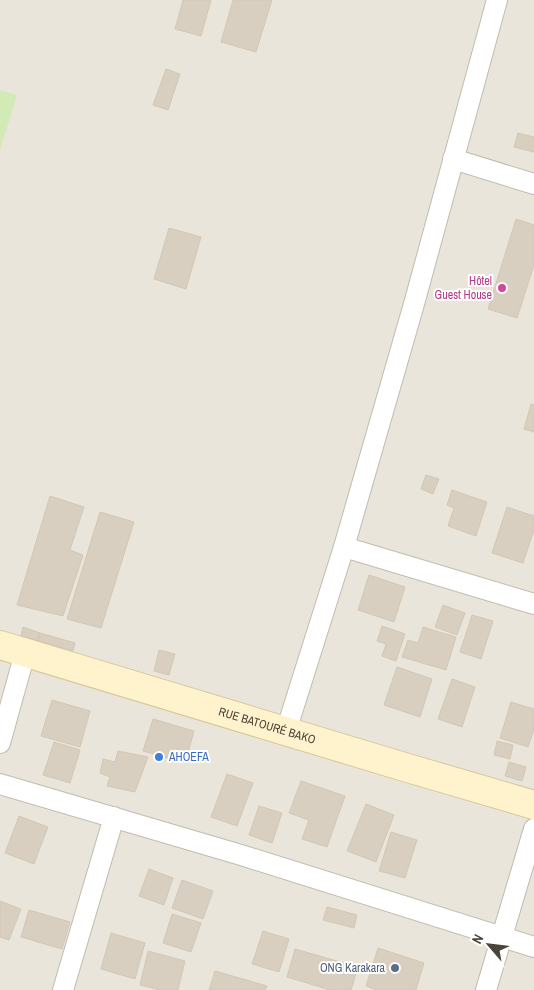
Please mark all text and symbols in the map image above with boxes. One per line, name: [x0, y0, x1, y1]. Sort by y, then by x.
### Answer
place label: Hôtel Guest House: [435, 273, 492, 303]
marker: Hôtel Guest House: [496, 282, 508, 294]
street label: RUE BATOURÉ BAKO: [217, 703, 318, 748]
place label: AHOEFA: [168, 749, 209, 765]
marker: AHOEFA: [153, 751, 165, 763]
north arrow: [464, 920, 514, 970]
text: N: [468, 931, 487, 947]
place label: ONG Karakara: [320, 960, 386, 976]
marker: ONG Karakara: [389, 962, 401, 974]

